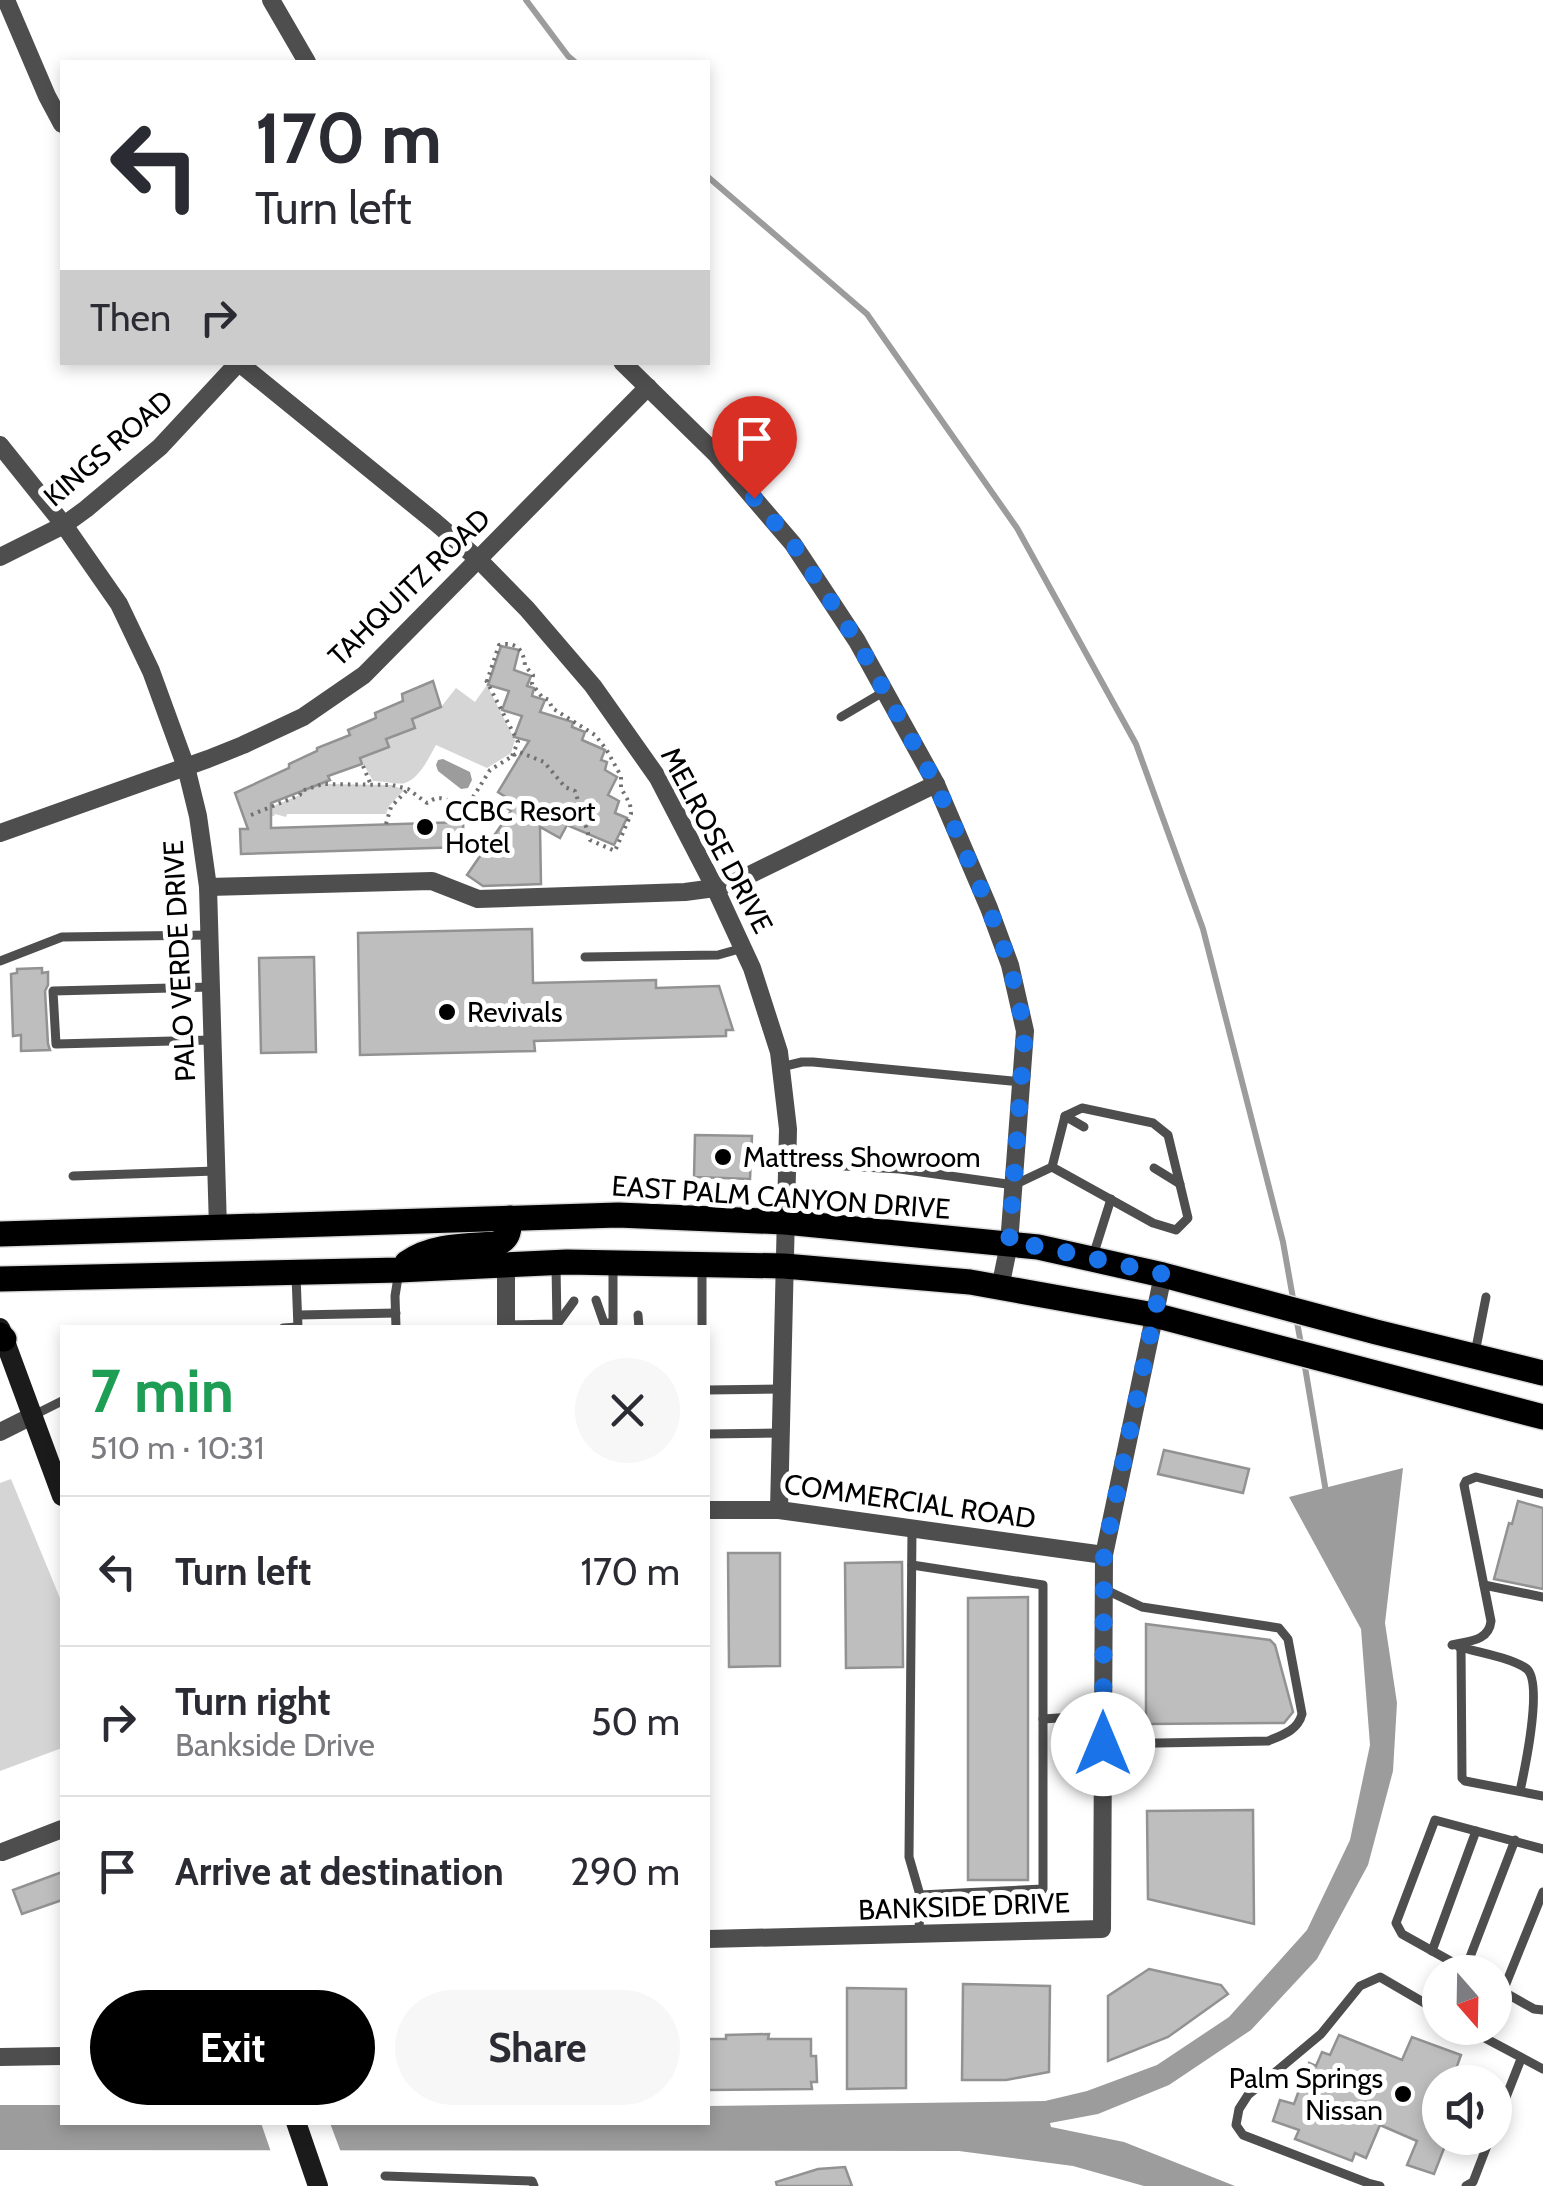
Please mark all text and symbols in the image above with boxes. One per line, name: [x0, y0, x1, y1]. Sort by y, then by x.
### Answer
text: 170 m: [255, 95, 442, 181]
icon: left: [90, 100, 220, 230]
text: Turn left: [255, 181, 412, 235]
icon: right: [191, 290, 246, 345]
text: Then: [90, 294, 171, 341]
street label: KINGS ROAD: [36, 383, 180, 513]
pin: [712, 396, 797, 499]
icon: arrive: [727, 411, 782, 466]
street label: TAHQUITZ ROAD: [321, 501, 497, 673]
street label: MELROSE DRIVE: [654, 741, 780, 939]
place label: CCBC Resort Hotel: [445, 794, 595, 860]
marker: CCBC Resort Hotel: [414, 816, 436, 838]
street label: PALO VERDE DRIVE: [156, 839, 202, 1083]
place label: Revivals: [467, 995, 563, 1029]
marker: Revivals: [436, 1001, 458, 1023]
place label: Mattress Showroom: [743, 1140, 981, 1174]
marker: Mattress Showroom: [712, 1146, 734, 1168]
street label: EAST PALM CANYON DRIVE: [611, 1168, 951, 1226]
text: 7 min: [90, 1354, 234, 1427]
button: close: [575, 1358, 680, 1463]
text: 510 m · 10:31: [90, 1428, 265, 1467]
street label: COMMERCIAL ROAD: [782, 1467, 1038, 1535]
icon: left: [90, 1544, 145, 1599]
text: Turn left: [175, 1548, 311, 1595]
text: 170 m: [580, 1548, 680, 1595]
text: Turn right: [175, 1678, 331, 1725]
position arrow: [1051, 1692, 1155, 1796]
icon: right: [90, 1694, 145, 1749]
text: 50 m: [591, 1698, 680, 1745]
text: Bankside Drive: [175, 1725, 375, 1764]
icon: arrive: [90, 1844, 145, 1899]
text: Arrive at destination: [175, 1848, 504, 1895]
text: 290 m: [570, 1848, 680, 1895]
street label: BANKSIDE DRIVE: [857, 1885, 1071, 1927]
north arrow: [1422, 1955, 1512, 2045]
map controls: [1422, 1955, 1512, 2155]
button: Exit: [90, 1990, 375, 2105]
button: Share: [395, 1990, 680, 2105]
place label: Palm Springs Nissan: [1229, 2061, 1383, 2127]
button: sound: [1422, 2065, 1512, 2155]
marker: Palm Springs Nissan: [1392, 2083, 1414, 2105]

